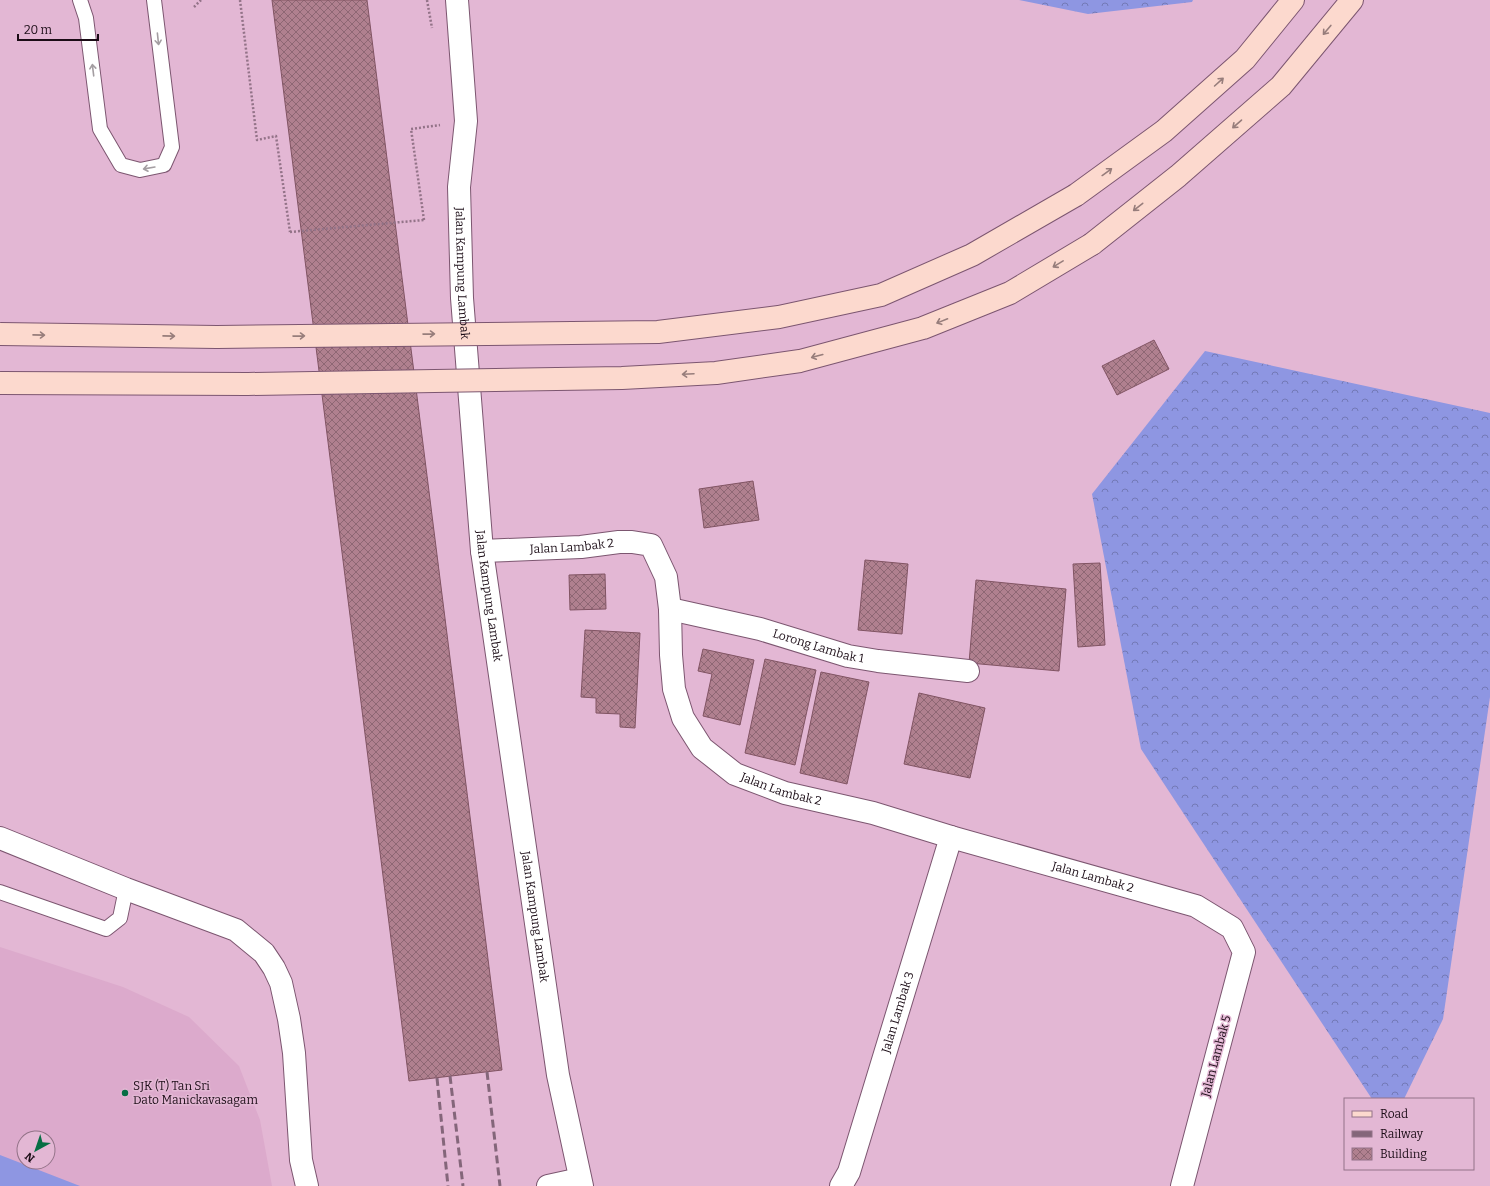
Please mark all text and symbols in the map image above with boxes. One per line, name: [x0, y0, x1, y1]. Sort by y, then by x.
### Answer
scale bar: [18, 16, 98, 42]
text: 20 m: [24, 23, 53, 37]
one-way arrow: [1323, 25, 1332, 35]
one-way arrow: [155, 32, 162, 45]
one-way arrow: [89, 64, 97, 77]
one-way arrow: [1214, 77, 1225, 86]
one-way arrow: [1232, 119, 1243, 128]
one-way arrow: [143, 164, 156, 172]
one-way arrow: [1102, 168, 1113, 176]
one-way arrow: [1132, 203, 1143, 212]
street label: Jalan Kampung Lambak: [453, 206, 472, 340]
one-way arrow: [1052, 260, 1064, 268]
one-way arrow: [936, 317, 948, 325]
one-way arrow: [422, 330, 435, 338]
one-way arrow: [32, 331, 45, 339]
one-way arrow: [162, 332, 175, 340]
one-way arrow: [292, 332, 305, 340]
one-way arrow: [811, 353, 824, 360]
one-way arrow: [682, 371, 695, 378]
street label: Jalan Kampung Lambak: [473, 529, 505, 663]
street label: Jalan Lambak 2: [529, 536, 615, 556]
street label: Lorong Lambak 1: [771, 626, 865, 666]
street label: Jalan Lambak 2: [738, 769, 823, 808]
street label: Jalan Kampung Lambak: [518, 849, 551, 983]
street label: Jalan Lambak 2: [1050, 859, 1135, 895]
street label: Jalan Lambak 3: [878, 970, 917, 1056]
street label: Jalan Lambak 5: [1198, 1014, 1234, 1099]
place label: SJK (T) Tan Sri Dato Manickavasagam: [133, 1078, 258, 1107]
marker: SJK (T) Tan Sri Dato Manickavasagam: [120, 1088, 130, 1098]
legend: [1344, 1098, 1474, 1170]
text: Road: [1380, 1107, 1408, 1121]
text: Railway: [1380, 1127, 1424, 1141]
north arrow: [16, 1130, 56, 1170]
text: Building: [1380, 1147, 1427, 1161]
text: N: [22, 1149, 37, 1165]

